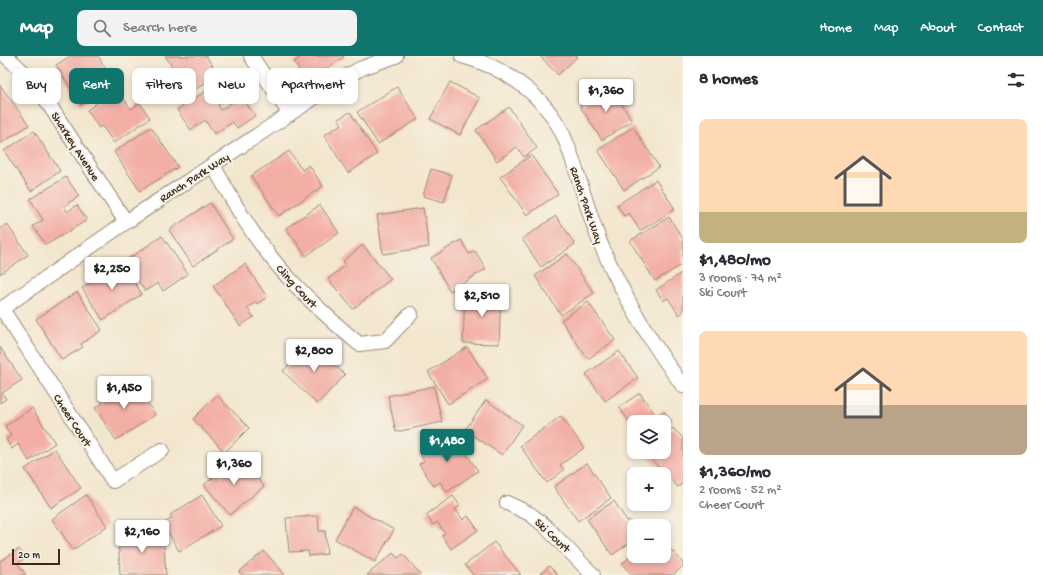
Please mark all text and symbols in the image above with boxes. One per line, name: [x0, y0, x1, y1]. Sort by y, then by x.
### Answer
search box: [77, 10, 357, 46]
text: Map: [20, 17, 53, 40]
icon: search: [91, 17, 113, 39]
text: Search here: [123, 19, 197, 37]
text: Home: [820, 20, 852, 37]
text: Map: [874, 20, 898, 37]
text: About: [920, 20, 956, 37]
text: Contact: [978, 20, 1023, 37]
chip: Buy: [12, 68, 61, 104]
chip: Rent: [69, 68, 124, 104]
chip: Filters: [132, 68, 196, 104]
chip: New: [204, 68, 259, 104]
chip: Apartment: [267, 68, 358, 104]
icon: filters: [1005, 69, 1027, 91]
text: 8 homes: [699, 70, 757, 90]
pin: $1,360: [573, 79, 639, 113]
text: $1,360: [588, 84, 624, 99]
street label: Sharkey Avenue: [47, 110, 102, 185]
icon: home: [827, 145, 899, 217]
street label: Ranch Park Way: [158, 151, 233, 206]
street label: Ranch Park Way: [565, 165, 605, 246]
text: $1,480/mo: [699, 251, 771, 271]
pin: $2,250: [79, 257, 145, 291]
text: $2,250: [94, 262, 130, 277]
street label: Cling Court: [272, 263, 320, 313]
text: 3 rooms · 74 m²: [699, 271, 782, 286]
pin: $2,510: [449, 284, 515, 318]
text: Ski Court: [699, 286, 747, 301]
text: $2,510: [464, 289, 500, 304]
pin: $2,800: [281, 339, 347, 373]
text: $2,800: [295, 344, 333, 359]
icon: home: [827, 357, 899, 429]
pin: $1,450: [91, 376, 157, 410]
text: $1,450: [106, 381, 142, 396]
street label: Cheer Court: [49, 392, 94, 451]
map controls: [627, 415, 671, 563]
button: layers: [627, 415, 671, 459]
pin: $1,480: [414, 429, 480, 463]
text: $1,480: [429, 434, 465, 449]
pin: $1,360: [201, 452, 267, 486]
text: $1,360: [216, 457, 252, 472]
text: $1,360/mo: [699, 463, 771, 483]
button: +: [627, 467, 671, 511]
text: 2 rooms · 52 m²: [699, 483, 781, 498]
text: Cheer Court: [699, 498, 764, 513]
street label: Ski Court: [531, 516, 573, 557]
button: −: [627, 519, 671, 563]
pin: $2,160: [109, 520, 175, 554]
text: $2,160: [124, 525, 160, 540]
scale bar: [12, 547, 60, 566]
text: 20 m: [18, 550, 40, 562]

